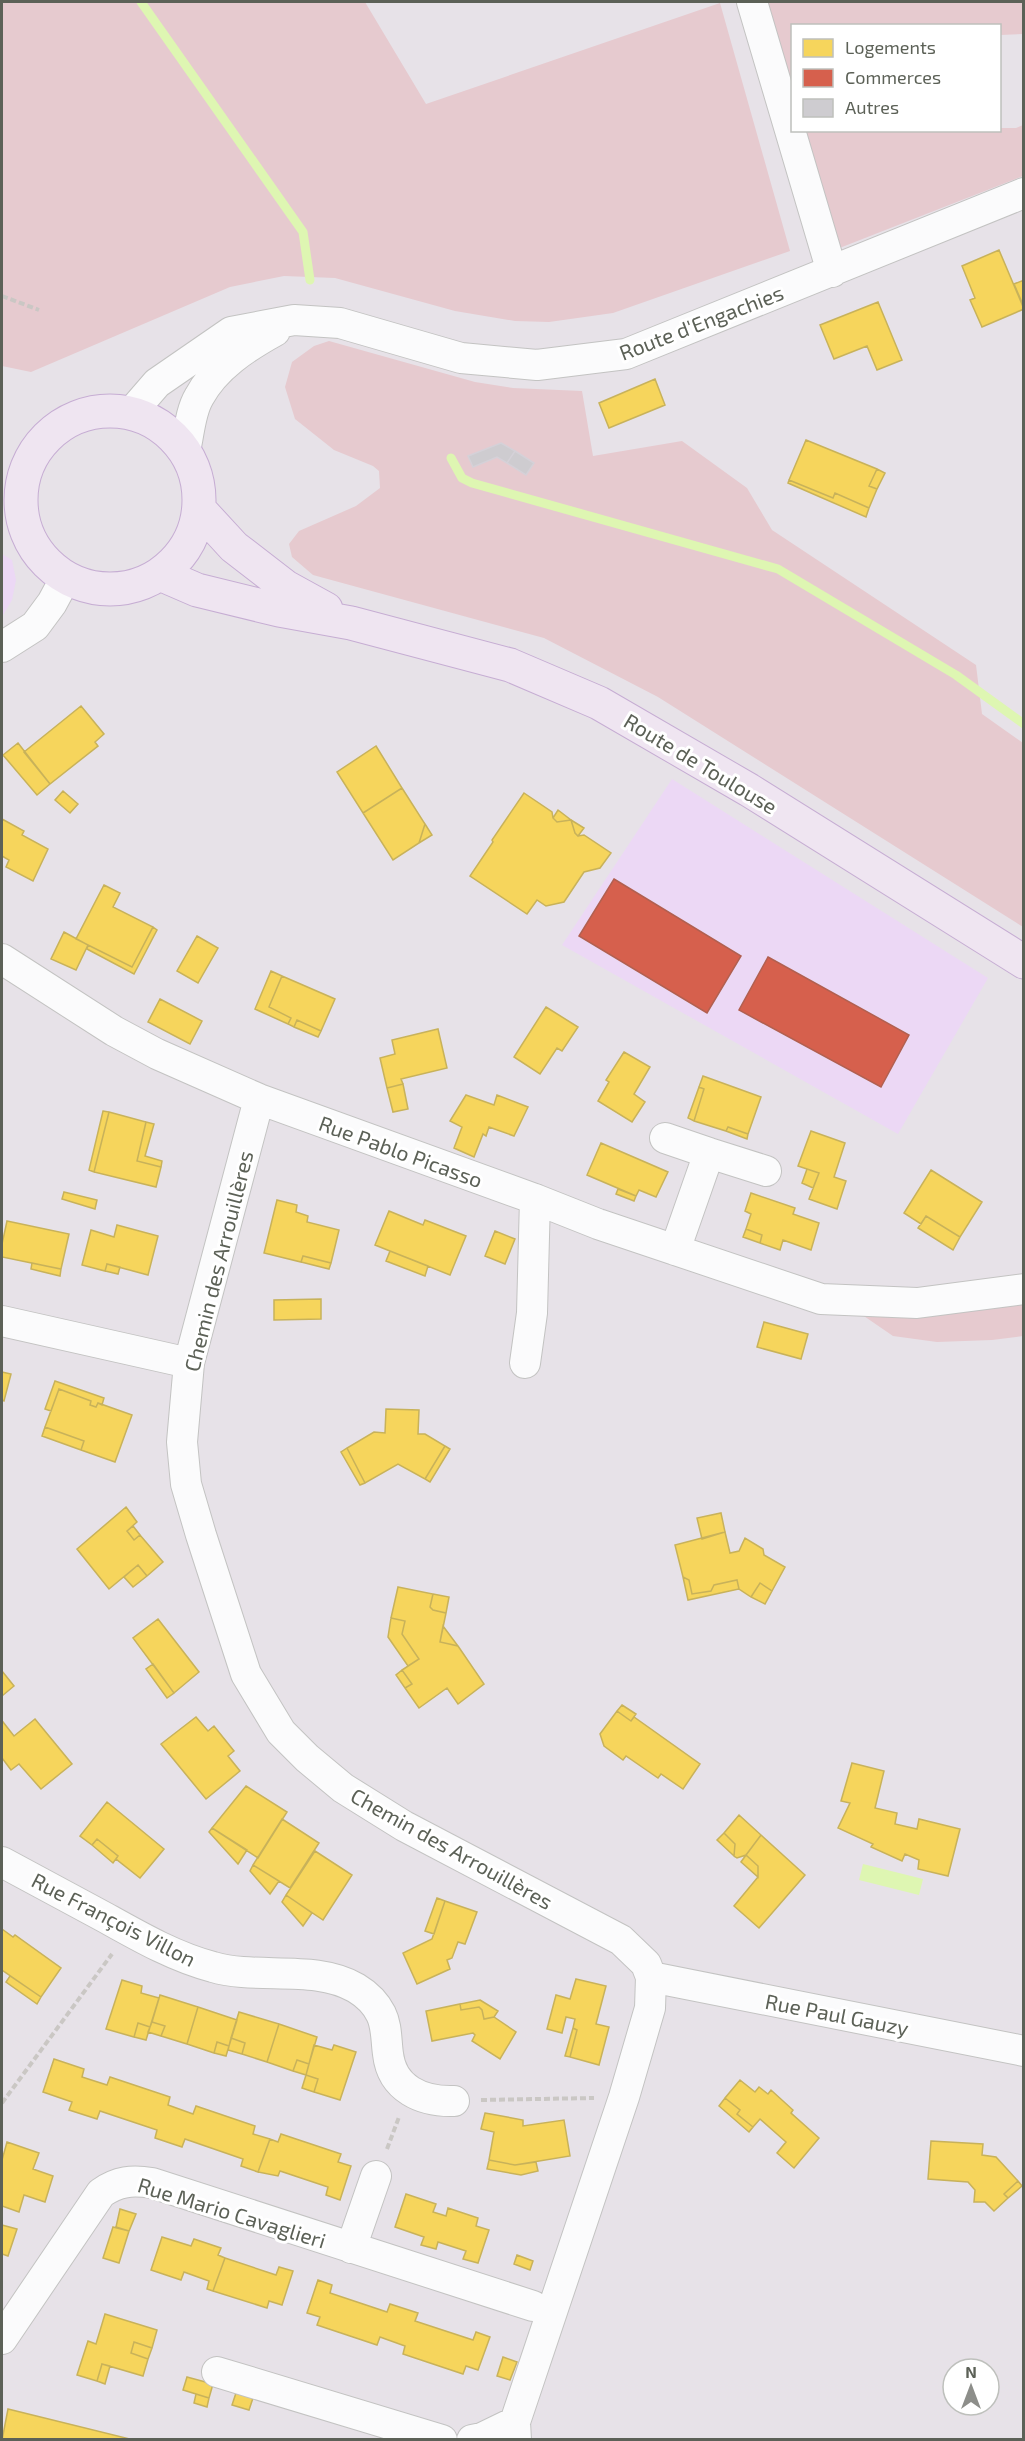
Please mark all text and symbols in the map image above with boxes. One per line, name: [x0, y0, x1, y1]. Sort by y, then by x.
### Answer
legend: [791, 24, 1001, 132]
text: Logements: [845, 36, 936, 58]
text: Commerces: [845, 66, 941, 88]
text: Autres: [845, 96, 899, 118]
street label: Route d'Engachies: [615, 279, 787, 365]
street label: Route de Toulouse: [620, 707, 782, 819]
street label: Rue Pablo Picasso: [316, 1110, 486, 1192]
street label: Chemin des Arrouillères: [178, 1148, 258, 1374]
street label: Chemin des Arrouillères: [347, 1782, 557, 1914]
street label: Rue François Villon: [27, 1867, 200, 1973]
street label: Rue Paul Gauzy: [763, 1988, 911, 2040]
street label: Rue Mario Cavaglieri: [135, 2172, 329, 2252]
north arrow: [941, 2357, 1001, 2417]
text: N: [965, 2362, 977, 2381]

